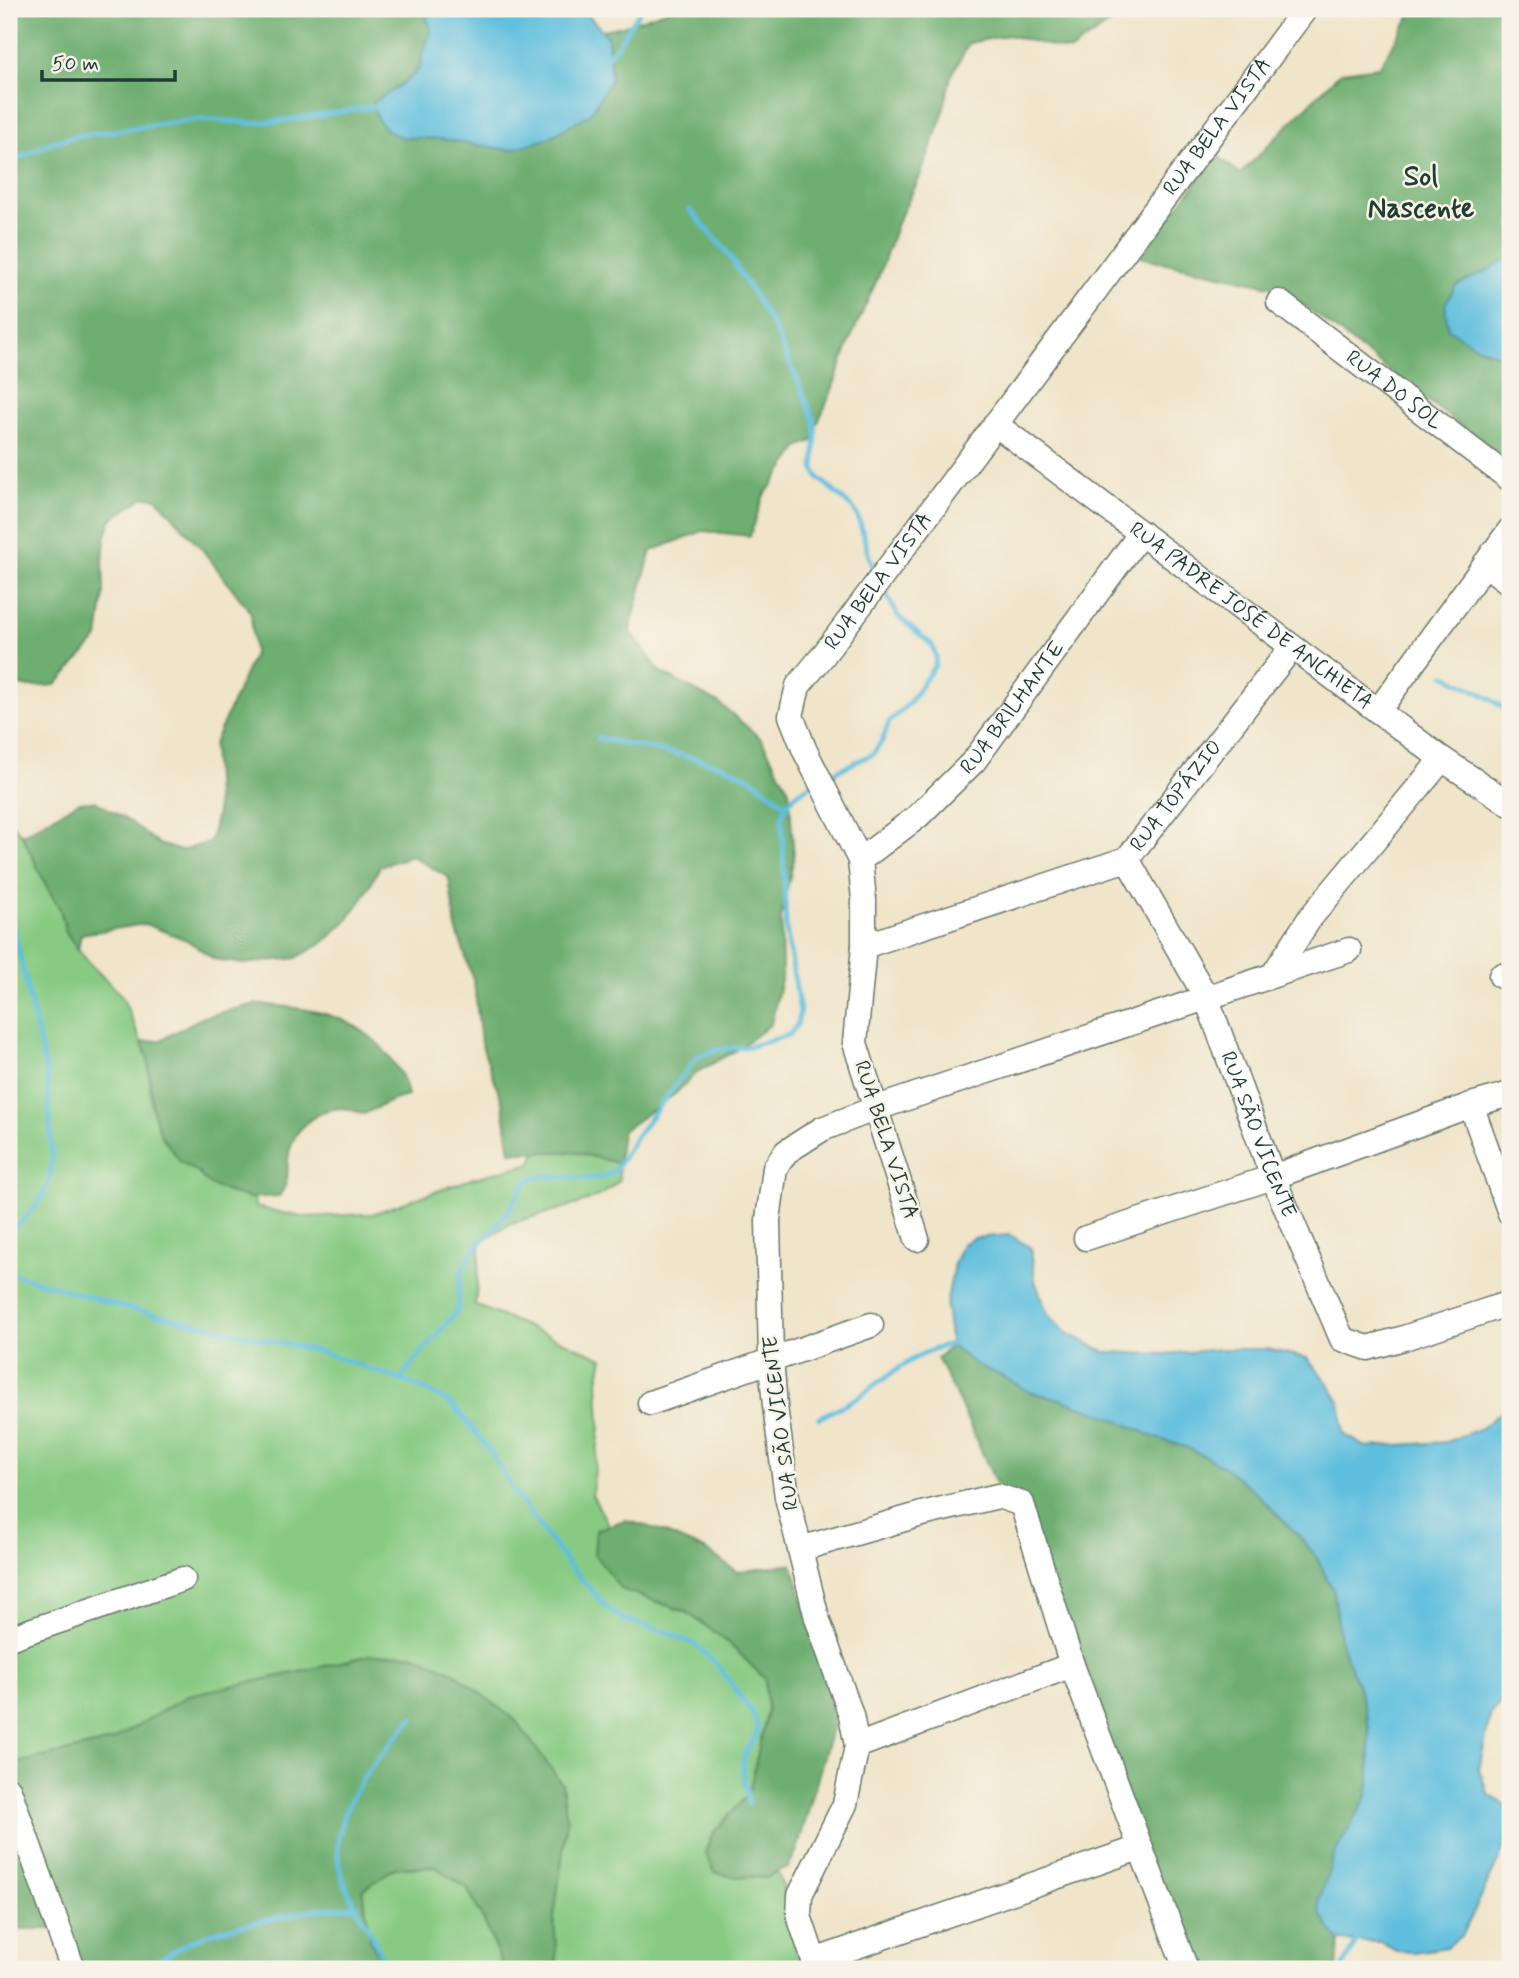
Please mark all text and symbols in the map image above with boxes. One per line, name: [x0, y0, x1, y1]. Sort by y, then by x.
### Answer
scale bar: [42, 38, 175, 82]
text: 50 m: [52, 50, 99, 78]
street label: RUA BELA VISTA: [1157, 52, 1278, 201]
district label: Sol Nascente: [1368, 159, 1474, 228]
street label: RUA DO SOL: [1340, 344, 1448, 436]
street label: RUA BELA VISTA: [818, 507, 939, 656]
street label: RUA PADRE JOSÉ DE ANCHIETA: [1124, 515, 1379, 716]
street label: RUA BRILHANTE: [954, 635, 1071, 781]
street label: RUA TOPÁZIO: [1124, 734, 1228, 858]
street label: RUA SÃO VICENTE: [1214, 1048, 1303, 1222]
street label: RUA BELA VISTA: [847, 1057, 925, 1223]
street label: RUA SÃO VICENTE: [756, 1334, 806, 1512]

